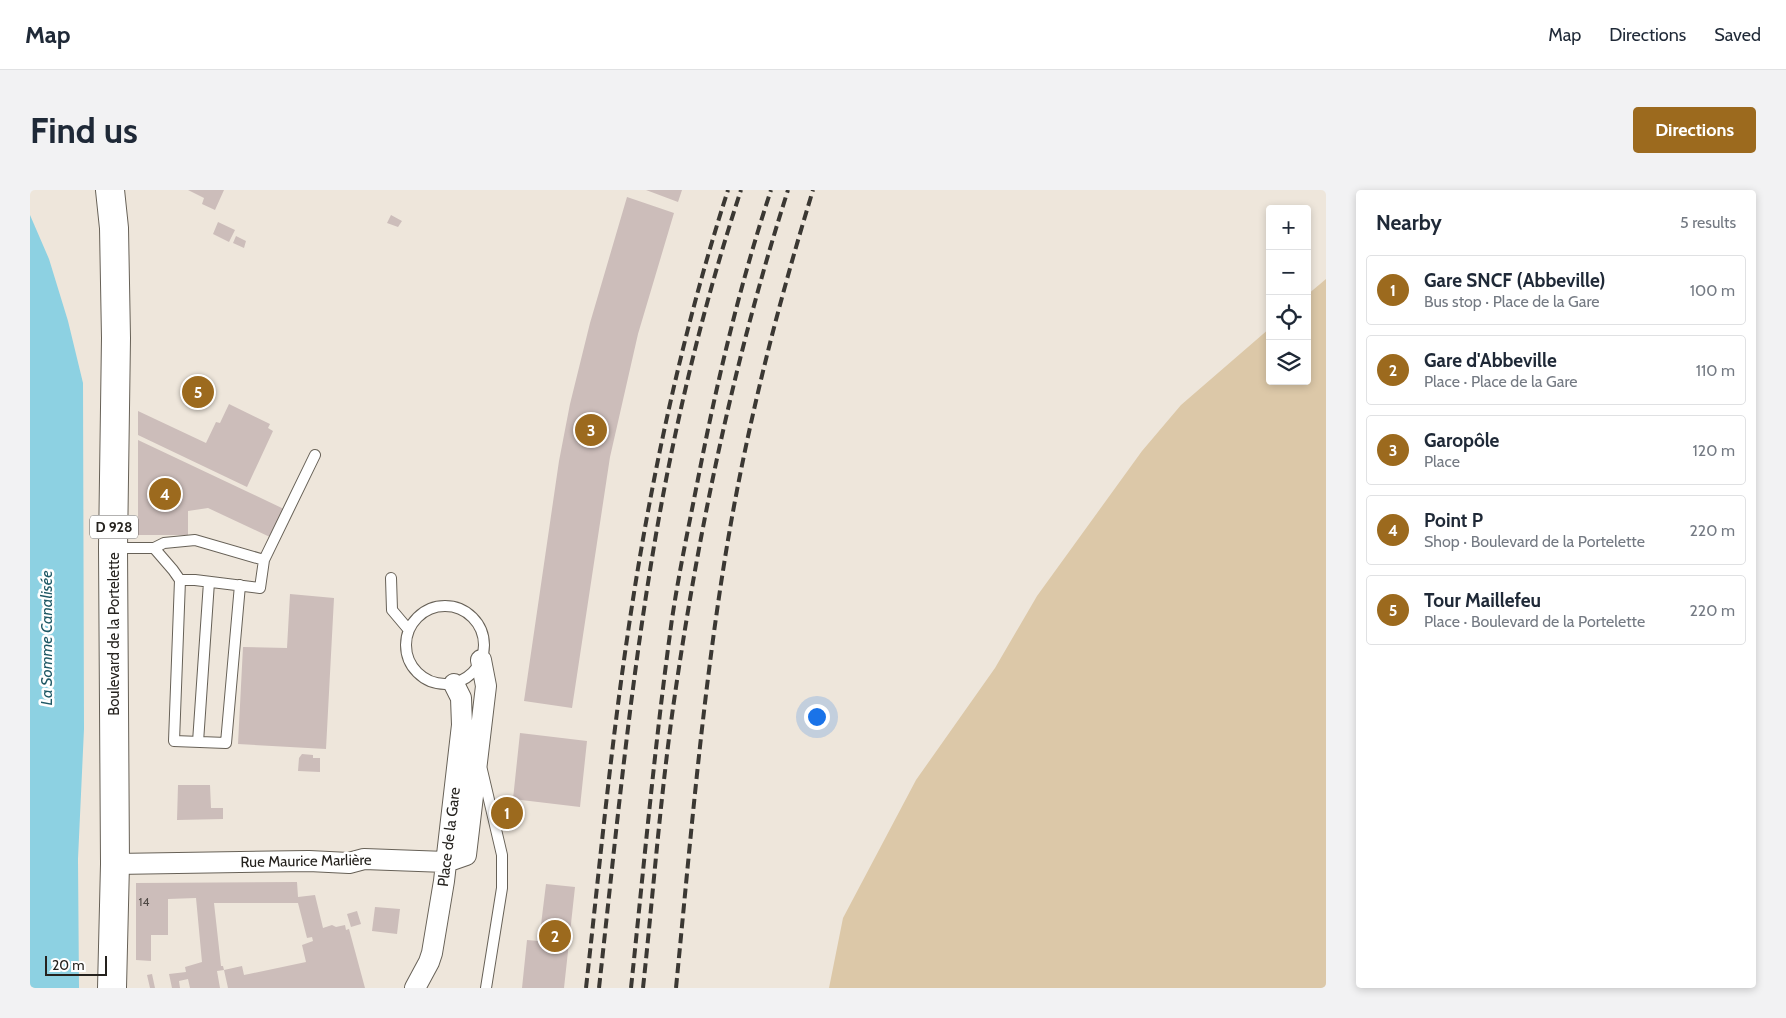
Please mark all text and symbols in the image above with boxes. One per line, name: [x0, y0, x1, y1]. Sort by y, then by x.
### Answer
text: Map: [25, 20, 71, 49]
text: Map: [1548, 24, 1581, 46]
text: Directions: [1609, 24, 1686, 46]
text: Saved: [1714, 24, 1761, 46]
button: Directions: [1633, 107, 1756, 153]
text: Find us: [30, 109, 138, 152]
map controls: [1266, 205, 1311, 385]
button: +: [1266, 205, 1311, 250]
text: Nearby: [1376, 210, 1442, 235]
text: 5 results: [1680, 213, 1736, 232]
button: −: [1266, 250, 1311, 295]
text: Gare SNCF (Abbeville): [1424, 269, 1605, 292]
text: 1: [1390, 281, 1396, 300]
text: 100 m: [1690, 281, 1735, 300]
text: Bus stop · Place de la Gare: [1424, 292, 1599, 311]
button: locate: [1266, 295, 1311, 340]
button: layers: [1266, 340, 1311, 385]
text: Gare d'Abbeville: [1424, 349, 1557, 372]
text: 2: [1389, 361, 1397, 380]
text: 110 m: [1696, 361, 1735, 380]
text: Place · Place de la Gare: [1424, 372, 1578, 391]
pin: 5: [182, 373, 214, 411]
pin: 3: [575, 411, 607, 449]
text: Garopôle: [1424, 429, 1499, 452]
text: 3: [1389, 441, 1397, 460]
text: 120 m: [1693, 441, 1735, 460]
text: Place: [1424, 452, 1460, 471]
pin: 4: [149, 475, 181, 513]
text: Point P: [1424, 509, 1483, 532]
road number: D 928: [90, 516, 138, 538]
text: 4: [1388, 521, 1398, 540]
text: 220 m: [1689, 521, 1735, 540]
text: Shop · Boulevard de la Portelette: [1424, 532, 1645, 551]
street label: Boulevard de la Portelette: [105, 552, 123, 716]
water label: La Somme Canalisée: [37, 571, 56, 705]
text: Tour Maillefeu: [1424, 589, 1541, 612]
text: 5: [1389, 601, 1397, 620]
text: 220 m: [1689, 601, 1735, 620]
text: Place · Boulevard de la Portelette: [1424, 612, 1645, 631]
your location: [804, 704, 830, 730]
street label: Place de la Gare: [434, 786, 464, 888]
pin: 1: [491, 794, 523, 832]
street label: Rue Maurice Marlière: [240, 851, 372, 871]
house number: 14: [139, 894, 149, 909]
pin: 2: [539, 917, 571, 955]
scale bar: [45, 953, 108, 976]
text: 20 m: [52, 956, 85, 974]

